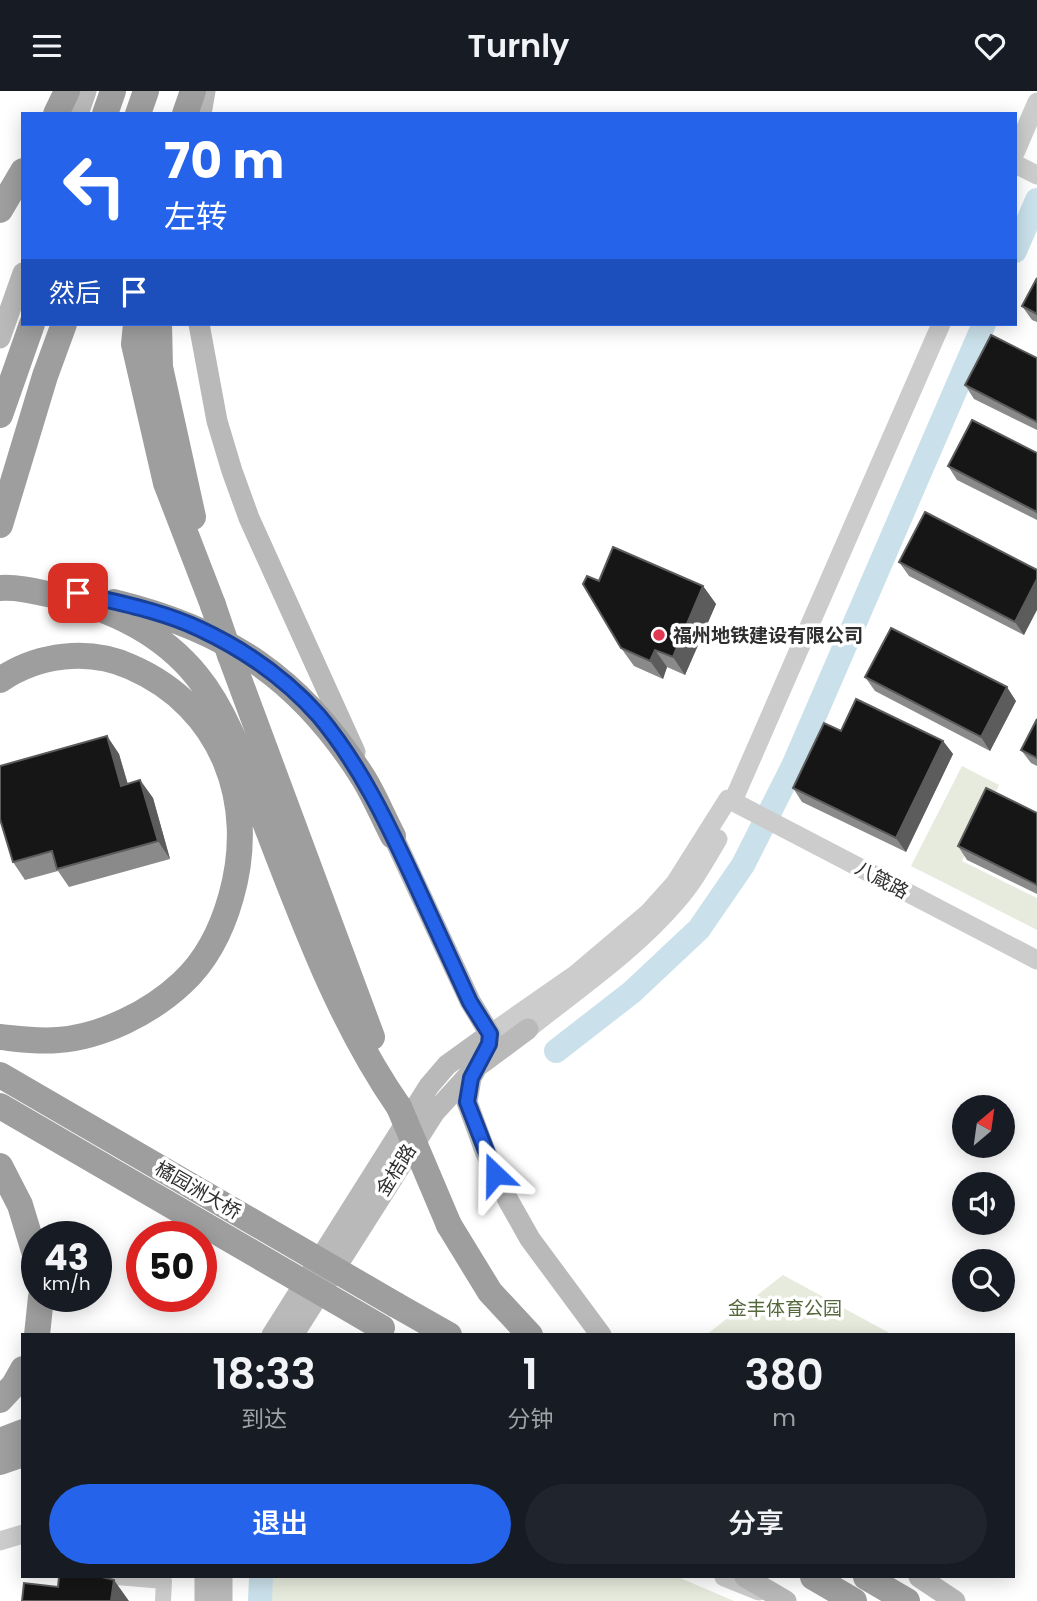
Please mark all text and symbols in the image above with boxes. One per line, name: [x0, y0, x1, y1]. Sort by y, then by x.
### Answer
text: Turnly: [468, 23, 569, 68]
icon: menu: [28, 27, 66, 65]
icon: heart: [971, 27, 1009, 65]
text: 70 m: [164, 127, 284, 195]
icon: left: [49, 140, 140, 231]
text: 左转: [164, 194, 228, 239]
icon: arrive: [115, 273, 153, 311]
text: 然后: [49, 275, 101, 311]
pin: [48, 563, 108, 623]
icon: arrive: [59, 574, 97, 612]
place label: 福州地铁建设有限公司: [673, 622, 863, 649]
marker: 福州地铁建设有限公司: [651, 627, 667, 643]
street label: 八箴路: [850, 855, 914, 905]
north arrow: [952, 1095, 1015, 1159]
map controls: [952, 1095, 1015, 1312]
position arrow: [458, 1137, 532, 1211]
street label: 金桔路: [369, 1139, 423, 1201]
street label: 橘园洲大桥: [150, 1155, 246, 1225]
button: sound: [952, 1172, 1015, 1235]
speed limit sign: 50: [126, 1221, 217, 1312]
text: 43: [44, 1233, 89, 1282]
button: search: [952, 1249, 1015, 1312]
text: km/h: [43, 1271, 90, 1296]
park label: 金丰体育公园: [728, 1295, 842, 1322]
text: 18:33: [212, 1345, 316, 1404]
text: 1: [523, 1345, 538, 1404]
text: 380: [744, 1346, 824, 1405]
text: m: [772, 1402, 796, 1434]
text: 到达: [241, 1403, 287, 1435]
text: 分钟: [507, 1403, 553, 1435]
button: 退出: [49, 1484, 511, 1564]
button: 分享: [525, 1484, 987, 1564]

